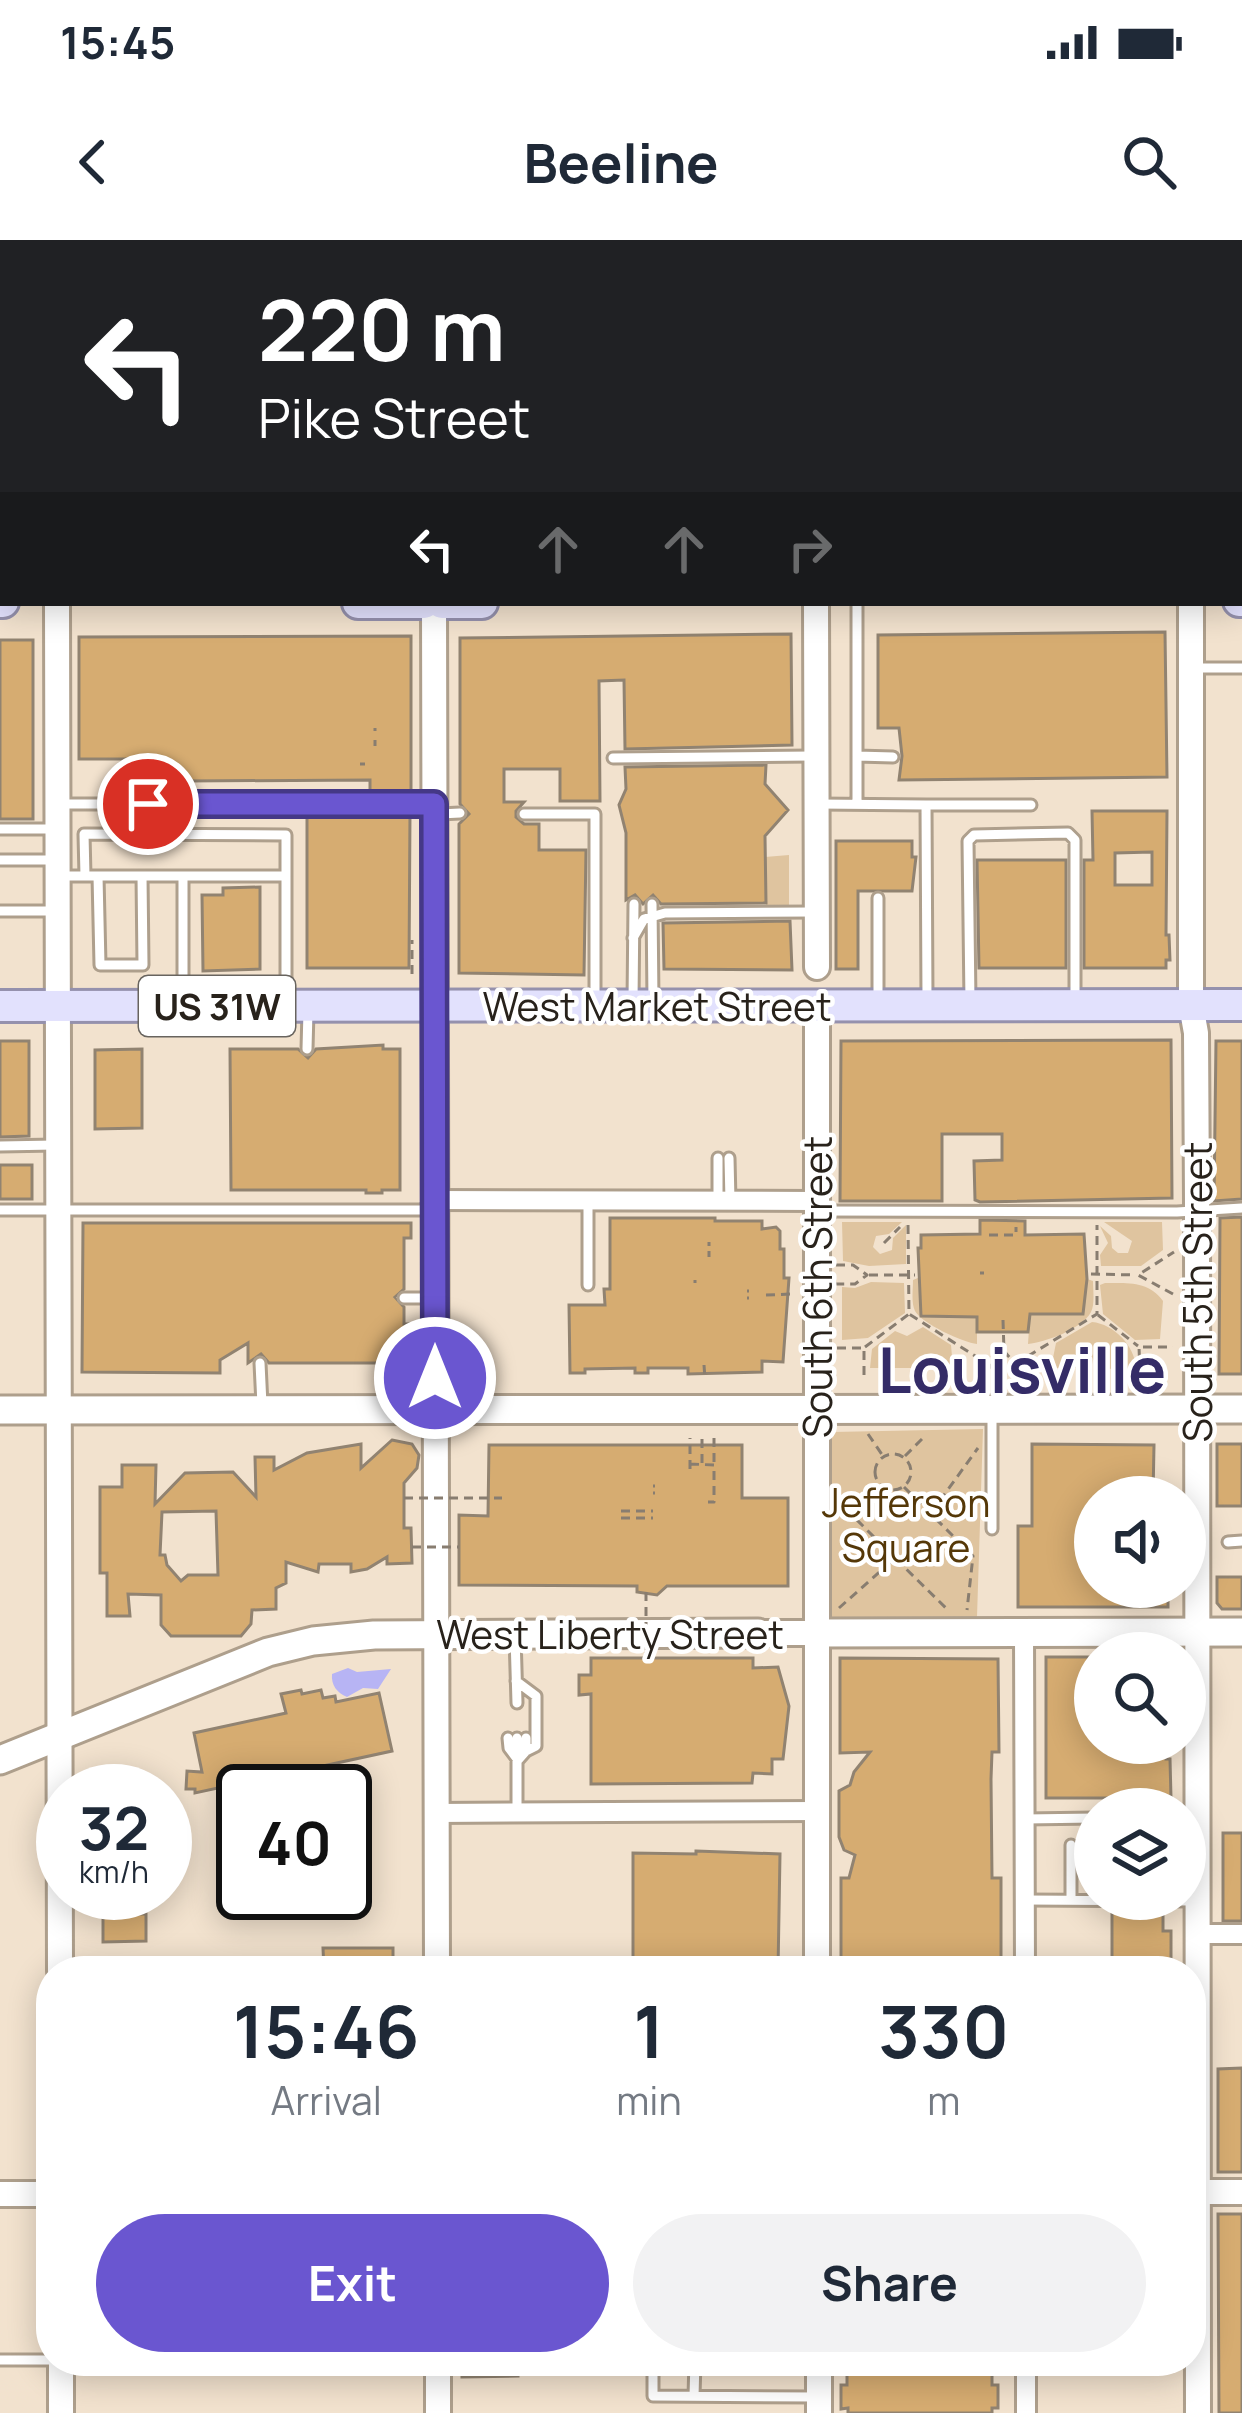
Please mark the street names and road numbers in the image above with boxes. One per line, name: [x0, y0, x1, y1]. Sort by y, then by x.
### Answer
road number: US 31W: [139, 976, 295, 1036]
street label: West Market Street: [482, 979, 832, 1033]
street label: South 6th Street: [790, 1136, 844, 1438]
street label: South 5th Street: [1170, 1142, 1224, 1442]
street label: West Liberty Street: [436, 1607, 784, 1661]

